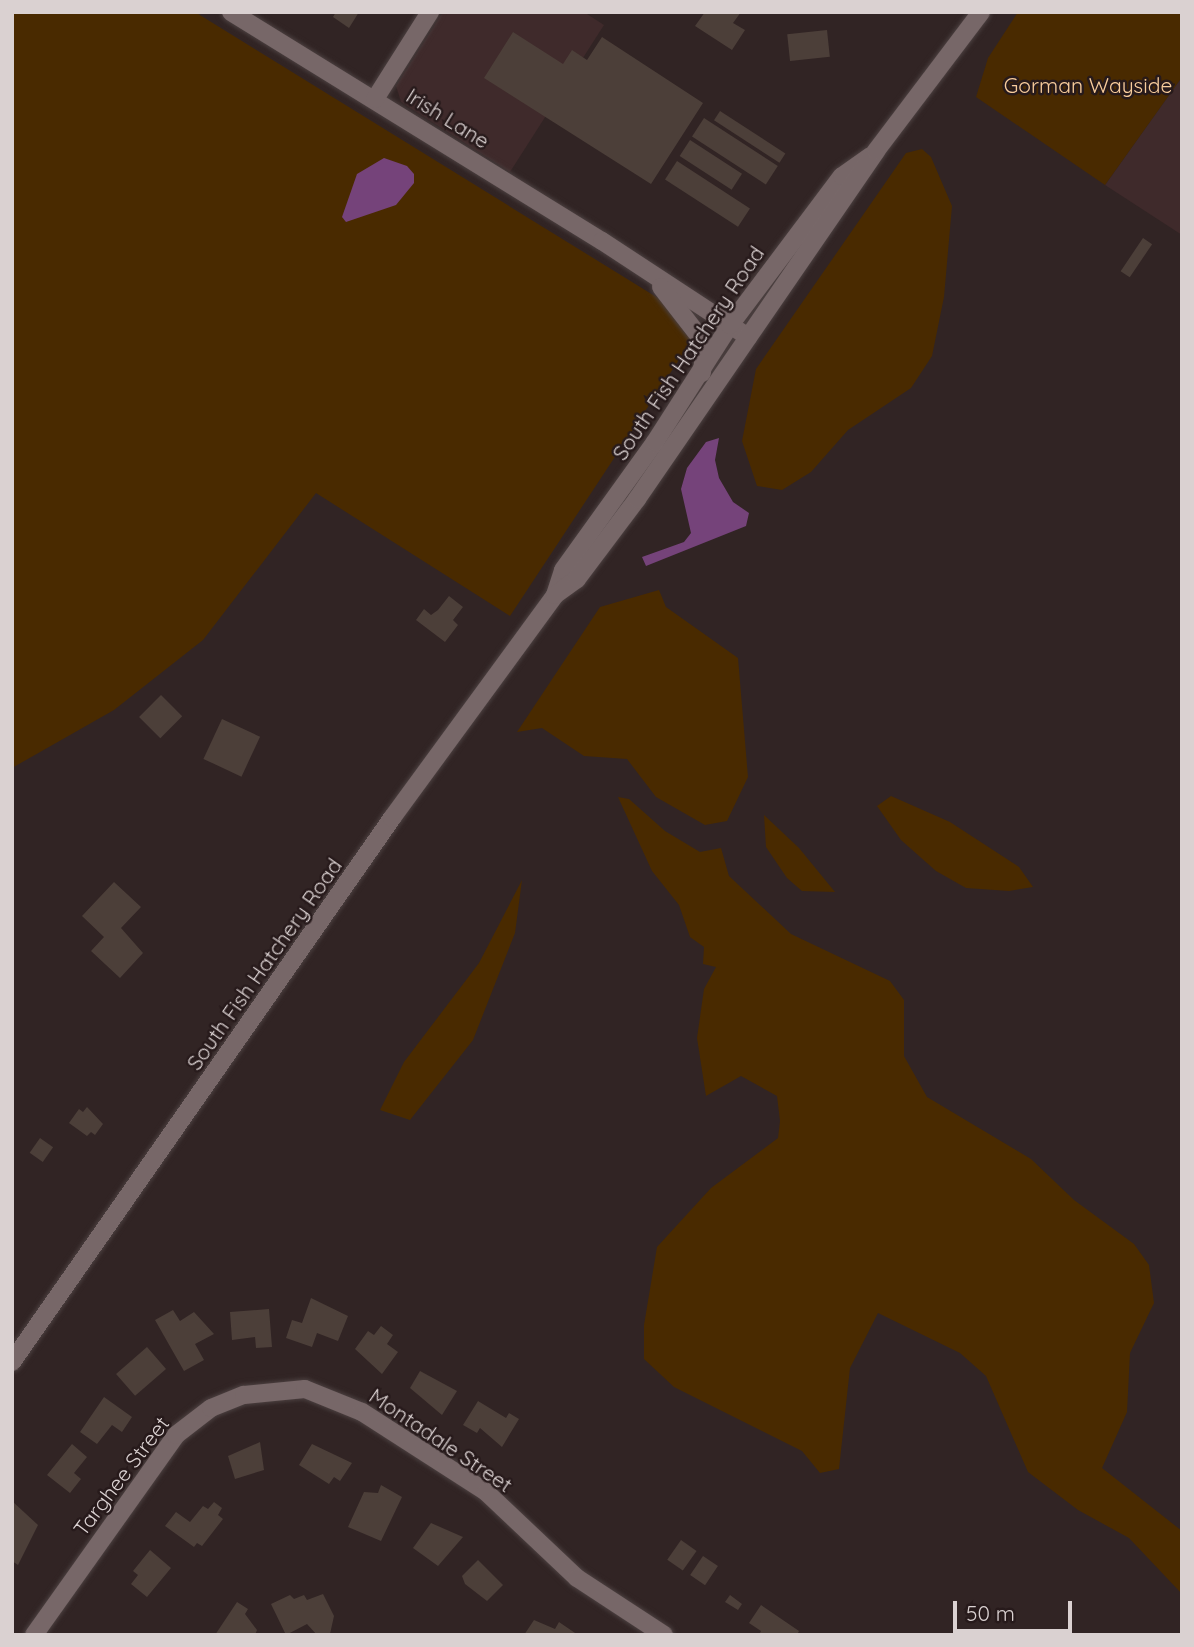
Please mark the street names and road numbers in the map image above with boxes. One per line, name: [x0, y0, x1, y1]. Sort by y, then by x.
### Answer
street label: Irish Lane: [402, 83, 494, 153]
street label: South Fish Hatchery Road: [607, 241, 769, 465]
street label: South Fish Hatchery Road: [181, 853, 347, 1075]
street label: Montadale Street: [365, 1383, 517, 1497]
street label: Targhee Street: [68, 1411, 174, 1541]

